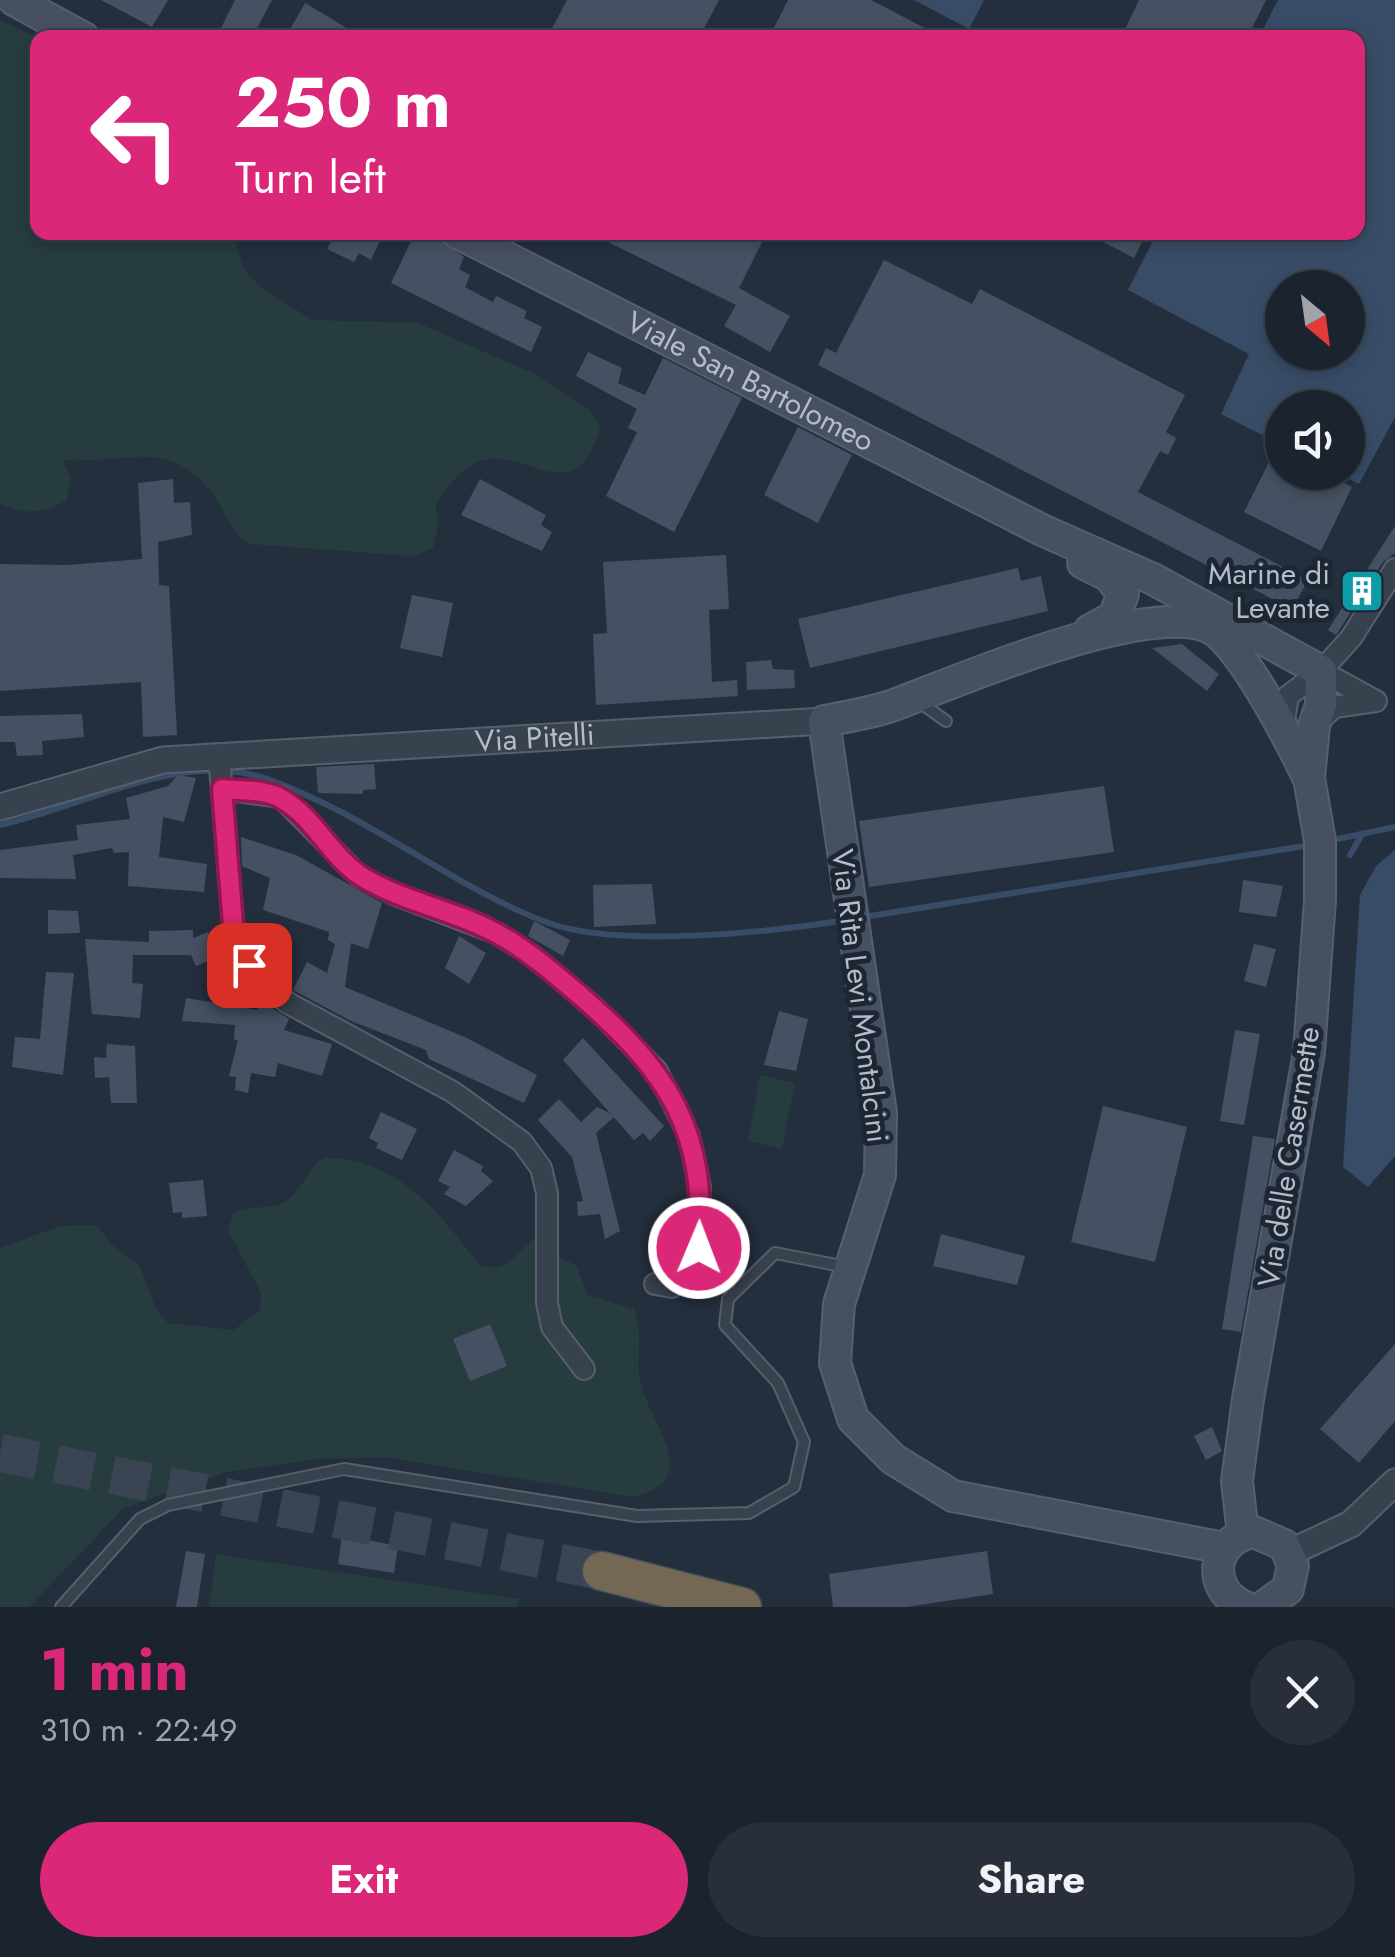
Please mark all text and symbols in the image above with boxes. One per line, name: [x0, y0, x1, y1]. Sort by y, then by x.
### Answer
text: 250 m: [235, 52, 451, 153]
icon: left: [70, 70, 200, 200]
text: Turn left: [235, 145, 386, 210]
north arrow: [1265, 270, 1365, 370]
map controls: [1265, 270, 1365, 490]
street label: Viale San Bartolomeo: [619, 300, 882, 462]
button: sound: [1265, 390, 1365, 490]
place label: Marine di Levante: [1208, 552, 1330, 629]
building icon: Marine di Levante: [1339, 568, 1385, 614]
street label: Via Pitelli: [474, 713, 596, 763]
street label: Via Rita Levi Montalcini: [821, 847, 900, 1145]
pin: [207, 923, 292, 1008]
icon: arrive: [222, 938, 277, 993]
street label: Via delle Casermette: [1247, 1024, 1330, 1290]
position arrow: [647, 1196, 751, 1300]
text: 1 min: [40, 1626, 189, 1713]
button: close: [1250, 1640, 1355, 1745]
text: 310 m · 22:49: [40, 1707, 238, 1753]
button: Exit: [40, 1822, 688, 1937]
button: Share: [708, 1822, 1355, 1937]

